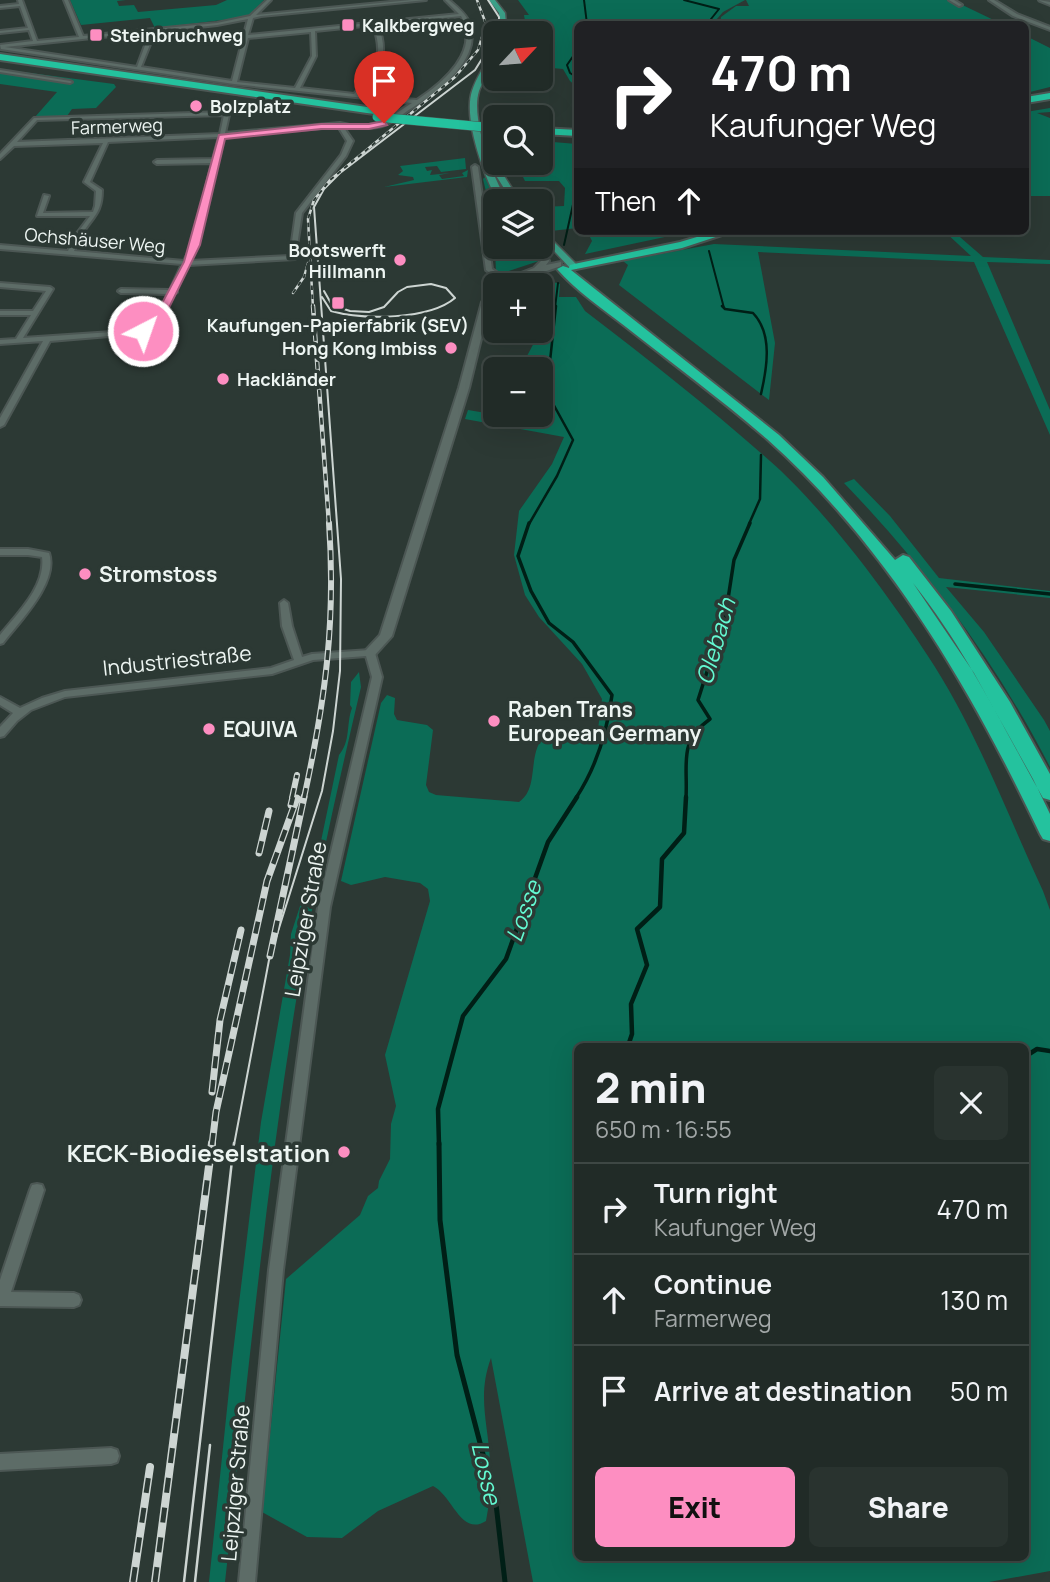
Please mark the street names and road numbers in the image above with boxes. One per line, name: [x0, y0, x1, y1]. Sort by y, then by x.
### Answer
street label: Farmerweg: [71, 112, 163, 140]
street label: Ochshäuser Weg: [23, 222, 167, 258]
street label: Industriestraße: [101, 638, 253, 682]
street label: Leipziger Straße: [278, 839, 332, 999]
street label: Leipziger Straße: [214, 1403, 256, 1563]

